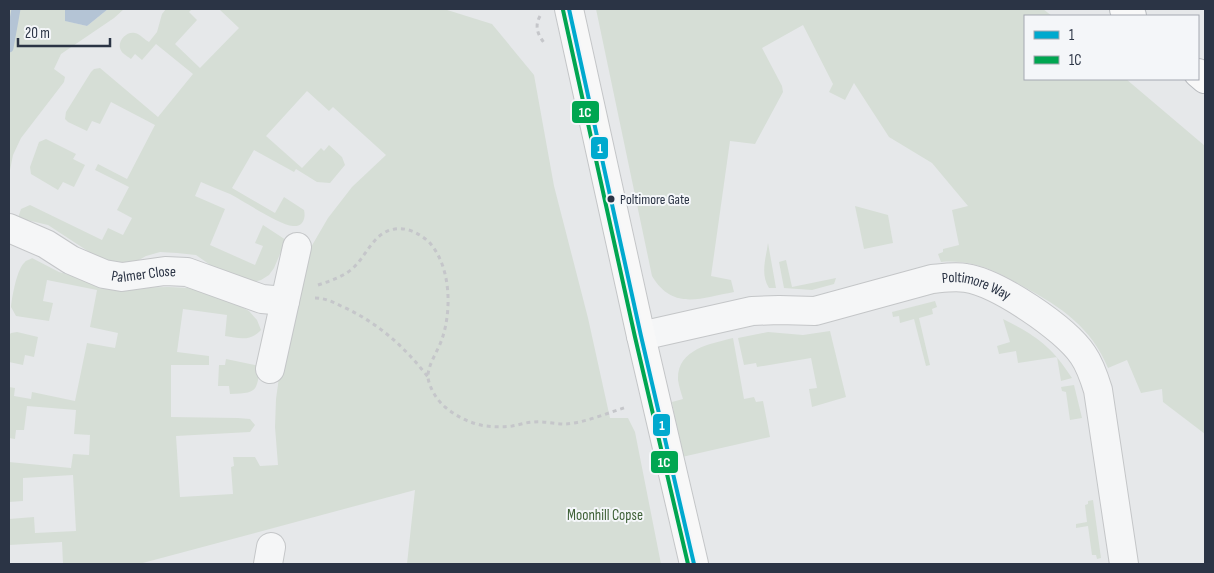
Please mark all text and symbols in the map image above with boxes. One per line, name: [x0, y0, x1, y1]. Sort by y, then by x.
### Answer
scale bar: [18, 15, 110, 47]
legend: [1024, 15, 1199, 80]
text: 20 m: [25, 24, 50, 43]
text: 1: [1069, 26, 1075, 45]
text: 1C: [1069, 51, 1082, 70]
line badge: 1C: [571, 100, 600, 124]
text: 1C: [579, 104, 591, 121]
line badge: 1: [590, 136, 609, 160]
text: 1: [597, 140, 603, 157]
place label: Poltimore Gate: [620, 191, 690, 208]
marker: Poltimore Gate: [606, 194, 616, 204]
street label: Palmer Close: [110, 261, 176, 287]
street label: Poltimore Way: [941, 268, 1015, 304]
line badge: 1: [652, 413, 671, 437]
text: 1: [659, 417, 665, 434]
line badge: 1C: [650, 450, 679, 474]
text: 1C: [658, 454, 670, 471]
park label: Moonhill Copse: [567, 506, 643, 525]

